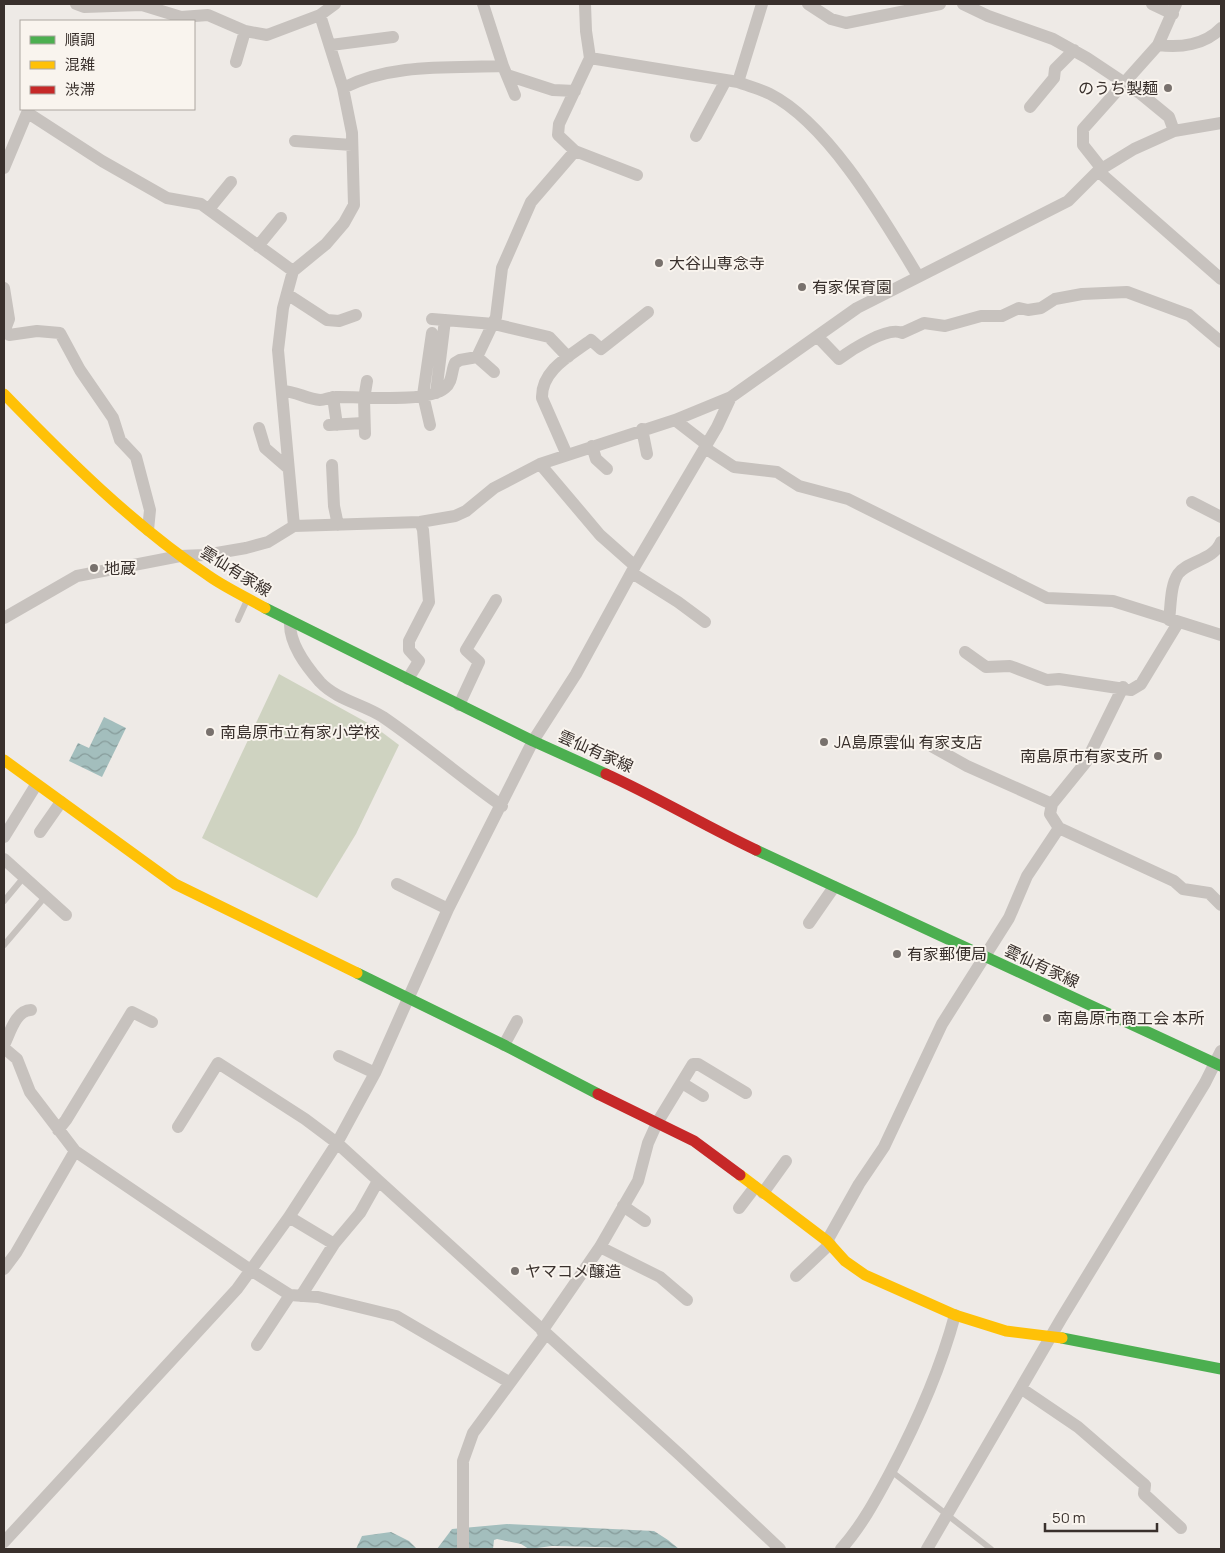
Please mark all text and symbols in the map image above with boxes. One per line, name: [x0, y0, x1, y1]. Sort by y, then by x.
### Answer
legend: [20, 20, 195, 110]
text: 順調: [65, 29, 95, 50]
text: 混雑: [65, 54, 95, 75]
place label: のうち製麺: [1078, 77, 1158, 99]
text: 渋滞: [65, 79, 95, 100]
marker: のうち製麺: [1162, 82, 1174, 94]
place label: 大谷山専念寺: [669, 252, 765, 274]
marker: 大谷山専念寺: [653, 257, 665, 269]
place label: 有家保育園: [812, 276, 892, 298]
marker: 有家保育園: [796, 281, 808, 293]
street label: 雲仙有家線: [196, 540, 276, 602]
place label: 地蔵: [104, 557, 136, 579]
marker: 地蔵: [88, 562, 100, 574]
place label: 南島原市立有家小学校: [220, 721, 380, 743]
street label: 雲仙有家線: [555, 725, 637, 777]
marker: 南島原市立有家小学校: [204, 726, 216, 738]
place label: JA島原雲仙 有家支店: [834, 731, 982, 753]
marker: JA島原雲仙 有家支店: [818, 736, 830, 748]
place label: 南島原市有家支所: [1020, 745, 1148, 767]
marker: 南島原市有家支所: [1152, 750, 1164, 762]
street label: 雲仙有家線: [1001, 939, 1083, 993]
place label: 有家郵便局: [907, 943, 987, 965]
marker: 有家郵便局: [891, 948, 903, 960]
place label: 南島原市商工会 本所: [1057, 1007, 1204, 1029]
marker: 南島原市商工会 本所: [1041, 1012, 1053, 1024]
place label: ヤマコメ醸造: [525, 1260, 621, 1282]
marker: ヤマコメ醸造: [509, 1265, 521, 1277]
scale bar: [1045, 1500, 1158, 1532]
text: 50 m: [1052, 1507, 1086, 1528]

